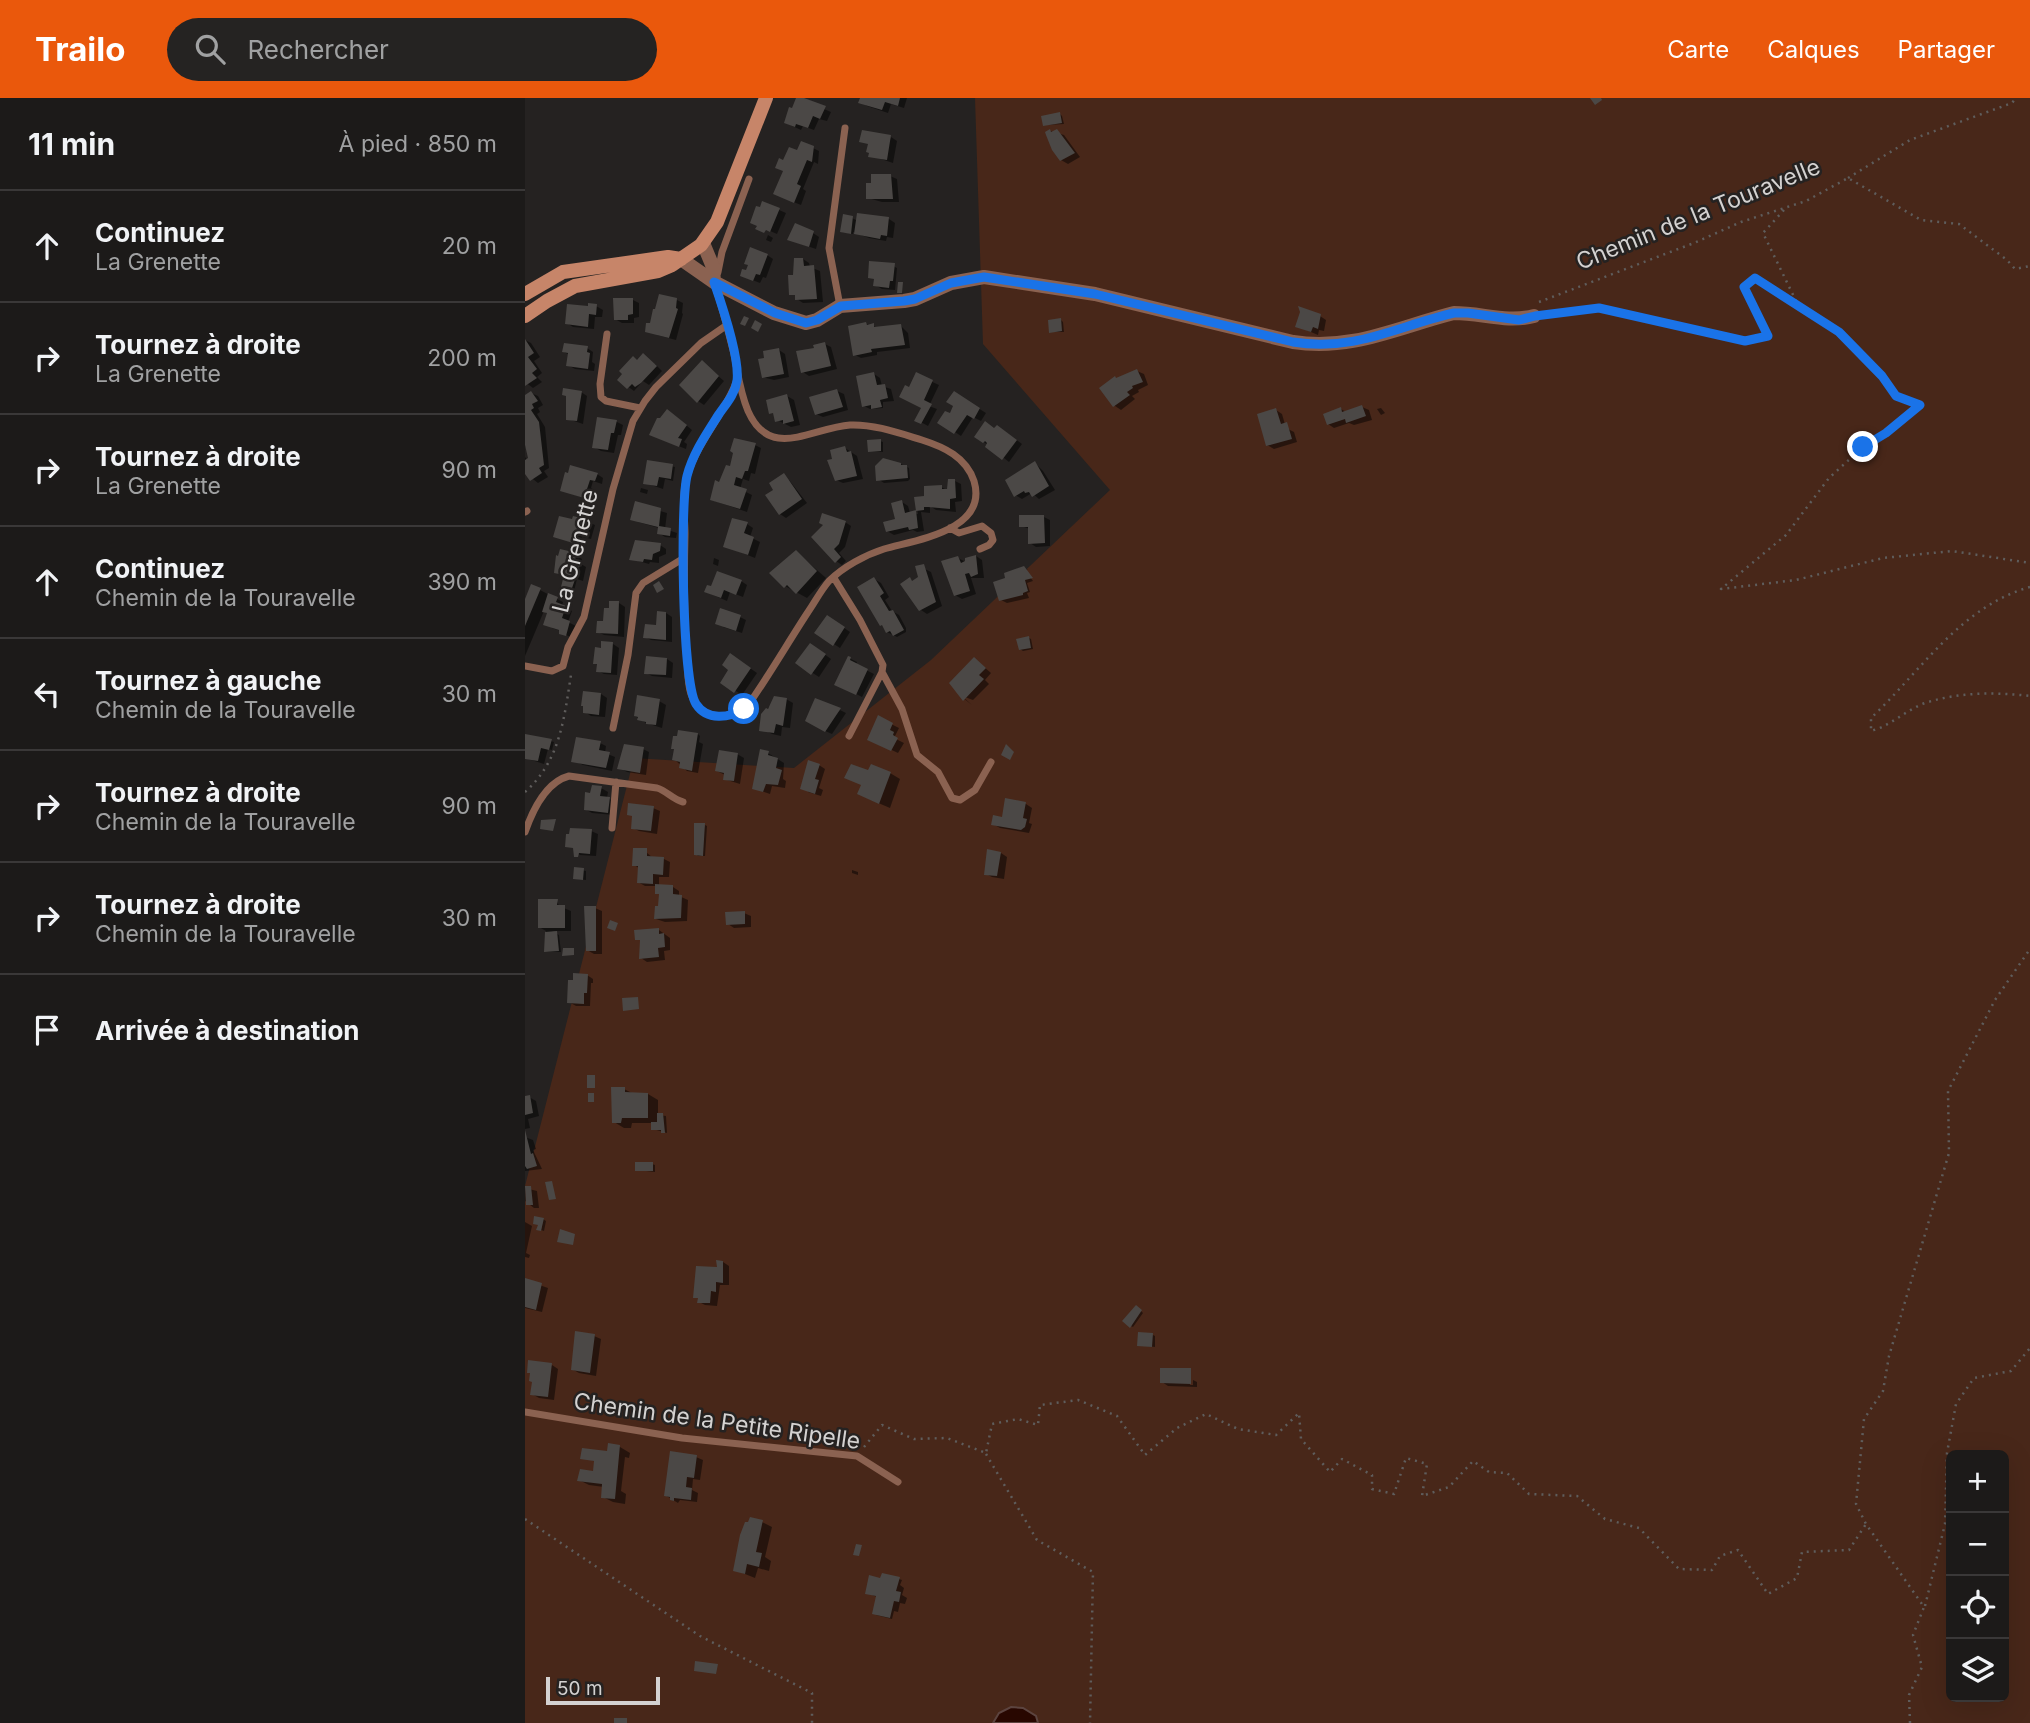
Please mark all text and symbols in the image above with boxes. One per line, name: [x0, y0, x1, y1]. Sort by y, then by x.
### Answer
search box: [167, 18, 657, 81]
text: Trailo: [35, 29, 125, 69]
icon: search: [191, 30, 229, 68]
text: Rechercher: [247, 34, 389, 65]
text: Carte: [1667, 35, 1729, 64]
text: Calques: [1767, 35, 1860, 64]
text: Partager: [1898, 35, 1995, 64]
text: 11 min: [28, 126, 115, 162]
text: À pied · 850 m: [339, 130, 497, 158]
street label: Chemin de la Touravelle: [1572, 152, 1824, 276]
text: Continuez: [95, 217, 225, 248]
icon: ahead: [28, 227, 66, 265]
text: 20 m: [442, 232, 497, 260]
text: La Grenette: [95, 248, 221, 276]
text: Tournez à droite: [95, 329, 301, 360]
icon: right: [28, 339, 66, 377]
text: 200 m: [427, 344, 497, 372]
text: La Grenette: [95, 360, 221, 388]
route end: [1847, 431, 1878, 462]
text: Tournez à droite: [95, 441, 301, 472]
icon: right: [28, 451, 66, 489]
text: 90 m: [442, 456, 497, 484]
text: La Grenette: [95, 472, 221, 500]
street label: La Grenette: [546, 487, 604, 615]
text: Continuez: [95, 553, 225, 584]
icon: ahead: [28, 563, 66, 601]
text: 390 m: [427, 568, 497, 596]
text: Chemin de la Touravelle: [95, 584, 356, 612]
text: Tournez à gauche: [95, 665, 321, 696]
icon: left: [28, 675, 66, 713]
text: 30 m: [442, 680, 497, 708]
route start: [728, 693, 759, 724]
text: Chemin de la Touravelle: [95, 696, 356, 724]
text: Tournez à droite: [95, 777, 301, 808]
icon: right: [28, 787, 66, 825]
text: 90 m: [442, 792, 497, 820]
text: Chemin de la Touravelle: [95, 808, 356, 836]
text: Tournez à droite: [95, 889, 301, 920]
icon: right: [28, 899, 66, 937]
text: 30 m: [442, 904, 497, 932]
text: Chemin de la Touravelle: [95, 920, 356, 948]
icon: arrive: [28, 1011, 66, 1049]
text: Arrivée à destination: [95, 1015, 360, 1046]
street label: Chemin de la Petite Ripelle: [572, 1387, 862, 1455]
map controls: [1946, 1450, 2009, 1702]
button: +: [1946, 1450, 2009, 1513]
button: −: [1946, 1513, 2009, 1576]
button: locate: [1946, 1576, 2009, 1639]
button: layers: [1946, 1639, 2009, 1702]
scale bar: [546, 1674, 660, 1706]
text: 50 m: [557, 1677, 603, 1700]

